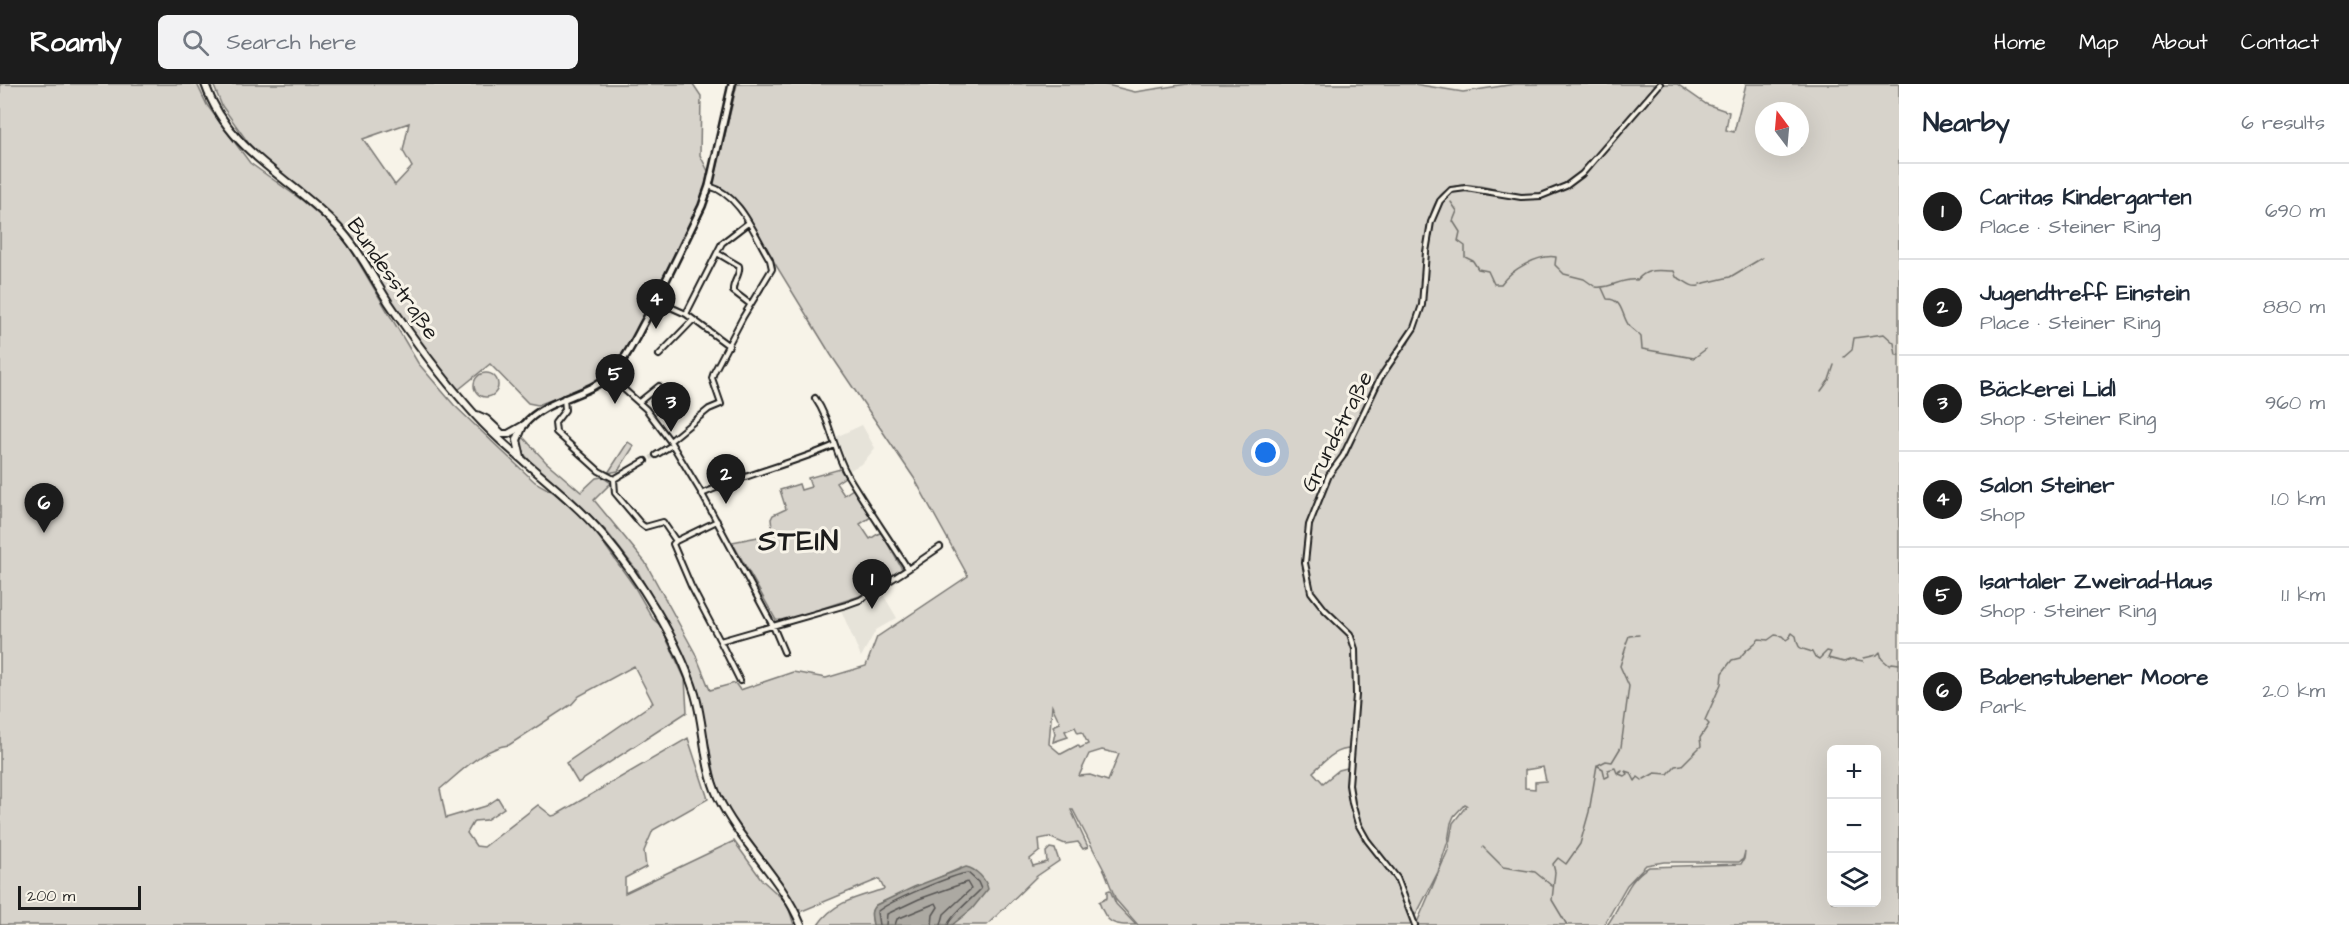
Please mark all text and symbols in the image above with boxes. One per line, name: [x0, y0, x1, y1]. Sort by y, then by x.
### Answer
search box: [158, 15, 578, 69]
text: Roamly: [30, 23, 122, 62]
icon: search: [179, 26, 212, 59]
text: Search here: [227, 27, 356, 58]
text: Home: [1994, 28, 2046, 57]
text: Map: [2079, 28, 2119, 57]
text: About: [2152, 28, 2208, 57]
text: Contact: [2241, 28, 2319, 57]
north arrow: [1755, 102, 1809, 156]
text: Nearby: [1923, 105, 2010, 141]
text: 6 results: [2241, 109, 2325, 137]
text: Caritas Kindergarten: [1980, 182, 2192, 213]
text: 1: [1941, 197, 1944, 225]
text: 690 m: [2265, 197, 2325, 225]
street label: Bundesstraße: [339, 211, 446, 346]
text: Place · Steiner Ring: [1980, 213, 2161, 241]
text: Jugendtreff Einstein: [1980, 278, 2190, 309]
pin: 4: [636, 280, 676, 329]
text: 2: [1937, 293, 1948, 321]
text: 880 m: [2263, 293, 2325, 321]
text: Place · Steiner Ring: [1980, 309, 2161, 337]
pin: 5: [596, 354, 634, 404]
street label: Grundstraße: [1294, 366, 1381, 497]
text: Bäckerei Lidl: [1980, 374, 2116, 405]
pin: 3: [652, 382, 690, 432]
text: 3: [1937, 389, 1948, 417]
text: 960 m: [2265, 389, 2325, 417]
text: Shop · Steiner Ring: [1980, 405, 2156, 433]
your location: [1251, 438, 1280, 467]
pin: 2: [706, 454, 746, 504]
text: Salon Steiner: [1980, 470, 2114, 501]
pin: 6: [24, 484, 63, 533]
text: 4: [1936, 485, 1949, 513]
text: 1.0 km: [2271, 485, 2325, 513]
text: Shop: [1980, 501, 2025, 529]
district label: STEIN: [757, 522, 840, 561]
pin: 1: [852, 560, 892, 609]
text: Isartaler Zweirad-Haus: [1980, 566, 2213, 597]
text: 5: [1935, 581, 1950, 609]
text: 1.1 km: [2281, 581, 2325, 609]
text: Shop · Steiner Ring: [1980, 597, 2156, 625]
text: Babenstubener Moore: [1980, 662, 2208, 693]
text: 6: [1936, 677, 1949, 705]
text: 2.0 km: [2262, 677, 2325, 705]
text: Park: [1980, 693, 2026, 721]
map controls: [1827, 745, 1881, 907]
button: +: [1827, 745, 1881, 799]
button: −: [1827, 799, 1881, 853]
button: layers: [1827, 853, 1881, 907]
scale bar: [18, 883, 141, 910]
text: 200 m: [27, 885, 75, 907]

